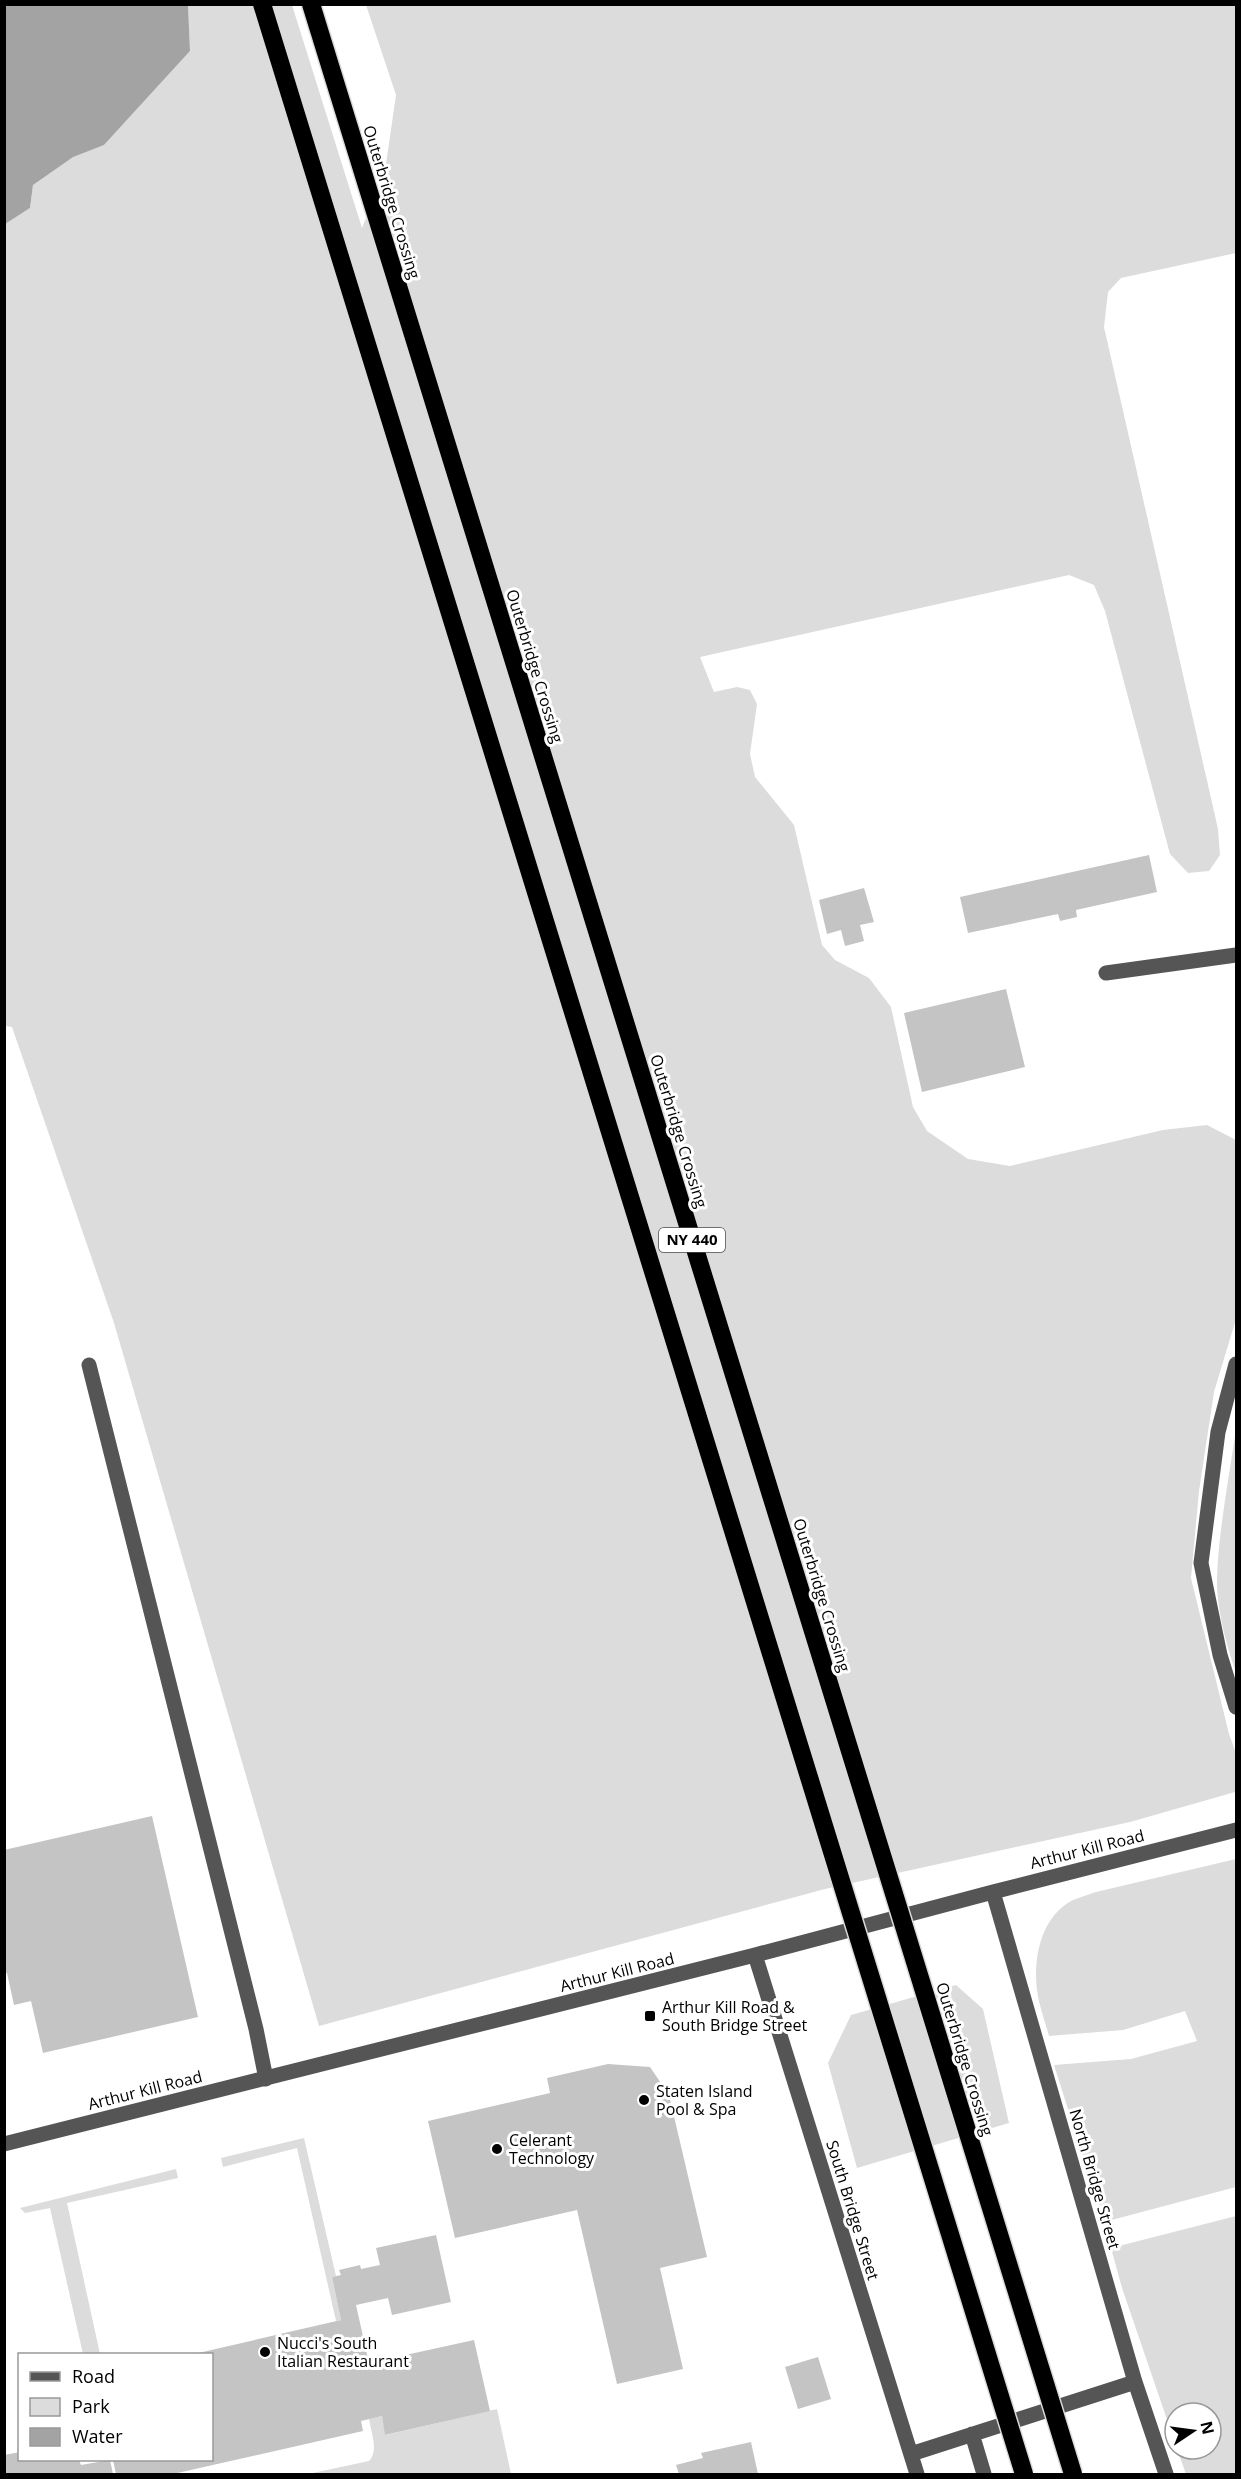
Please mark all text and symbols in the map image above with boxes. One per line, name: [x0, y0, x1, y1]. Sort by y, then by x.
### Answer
street label: Outerbridge Crossing: [358, 123, 426, 282]
street label: Outerbridge Crossing: [501, 587, 569, 746]
street label: Outerbridge Crossing: [645, 1052, 713, 1211]
road number: NY 440: [659, 1228, 725, 1252]
street label: Outerbridge Crossing: [788, 1516, 856, 1675]
street label: Arthur Kill Road: [1028, 1824, 1146, 1874]
street label: Arthur Kill Road: [558, 1947, 676, 1997]
street label: Outerbridge Crossing: [931, 1980, 999, 2139]
place label: Arthur Kill Road & South Bridge Street: [662, 1996, 807, 2036]
marker: Arthur Kill Road & South Bridge Street: [643, 2009, 657, 2023]
street label: Arthur Kill Road: [86, 2065, 204, 2115]
place label: Staten Island Pool & Spa: [656, 2080, 753, 2120]
marker: Staten Island Pool & Spa: [637, 2093, 651, 2107]
street label: North Bridge Street: [1064, 2106, 1126, 2252]
place label: Celerant Technology: [509, 2129, 595, 2169]
street label: South Bridge Street: [821, 2137, 885, 2283]
marker: Celerant Technology: [490, 2142, 504, 2156]
place label: Nucci's South Italian Restaurant: [277, 2332, 409, 2372]
marker: Nucci's South Italian Restaurant: [258, 2345, 272, 2359]
legend: [18, 2353, 213, 2461]
text: Road: [72, 2364, 115, 2388]
text: Park: [72, 2394, 110, 2418]
north arrow: [1163, 2401, 1223, 2461]
text: N: [1195, 2419, 1220, 2436]
text: Water: [72, 2424, 123, 2448]

